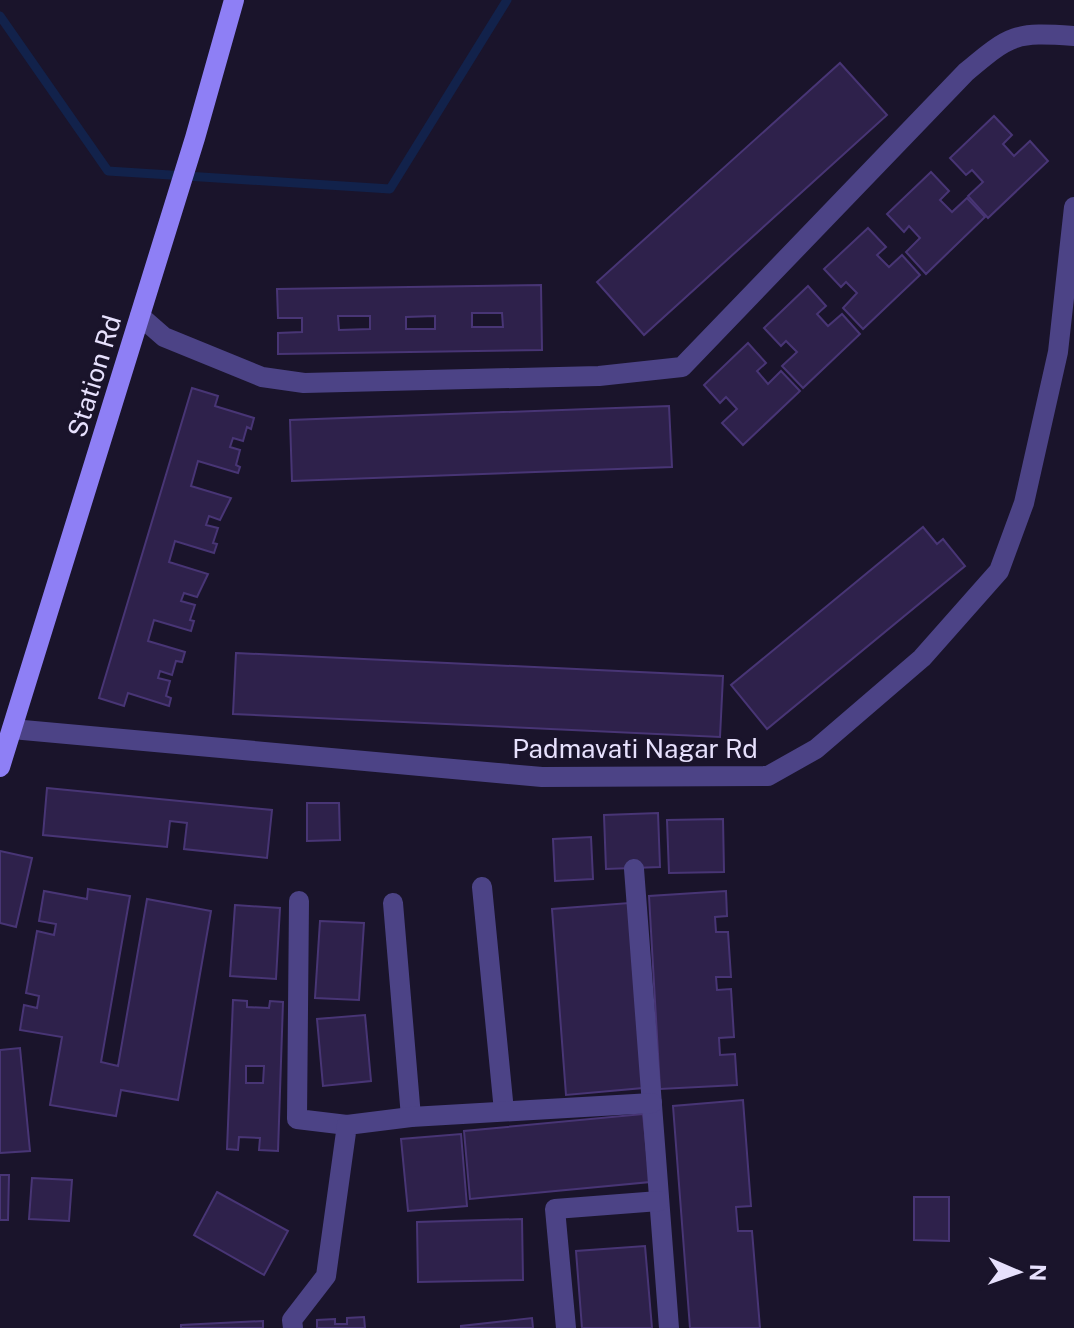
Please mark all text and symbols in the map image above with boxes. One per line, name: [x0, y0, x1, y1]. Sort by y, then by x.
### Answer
street label: Station Rd: [61, 311, 127, 441]
street label: Padmavati Nagar Rd: [512, 733, 758, 764]
north arrow: [978, 1232, 1058, 1312]
text: N: [1025, 1264, 1051, 1282]

